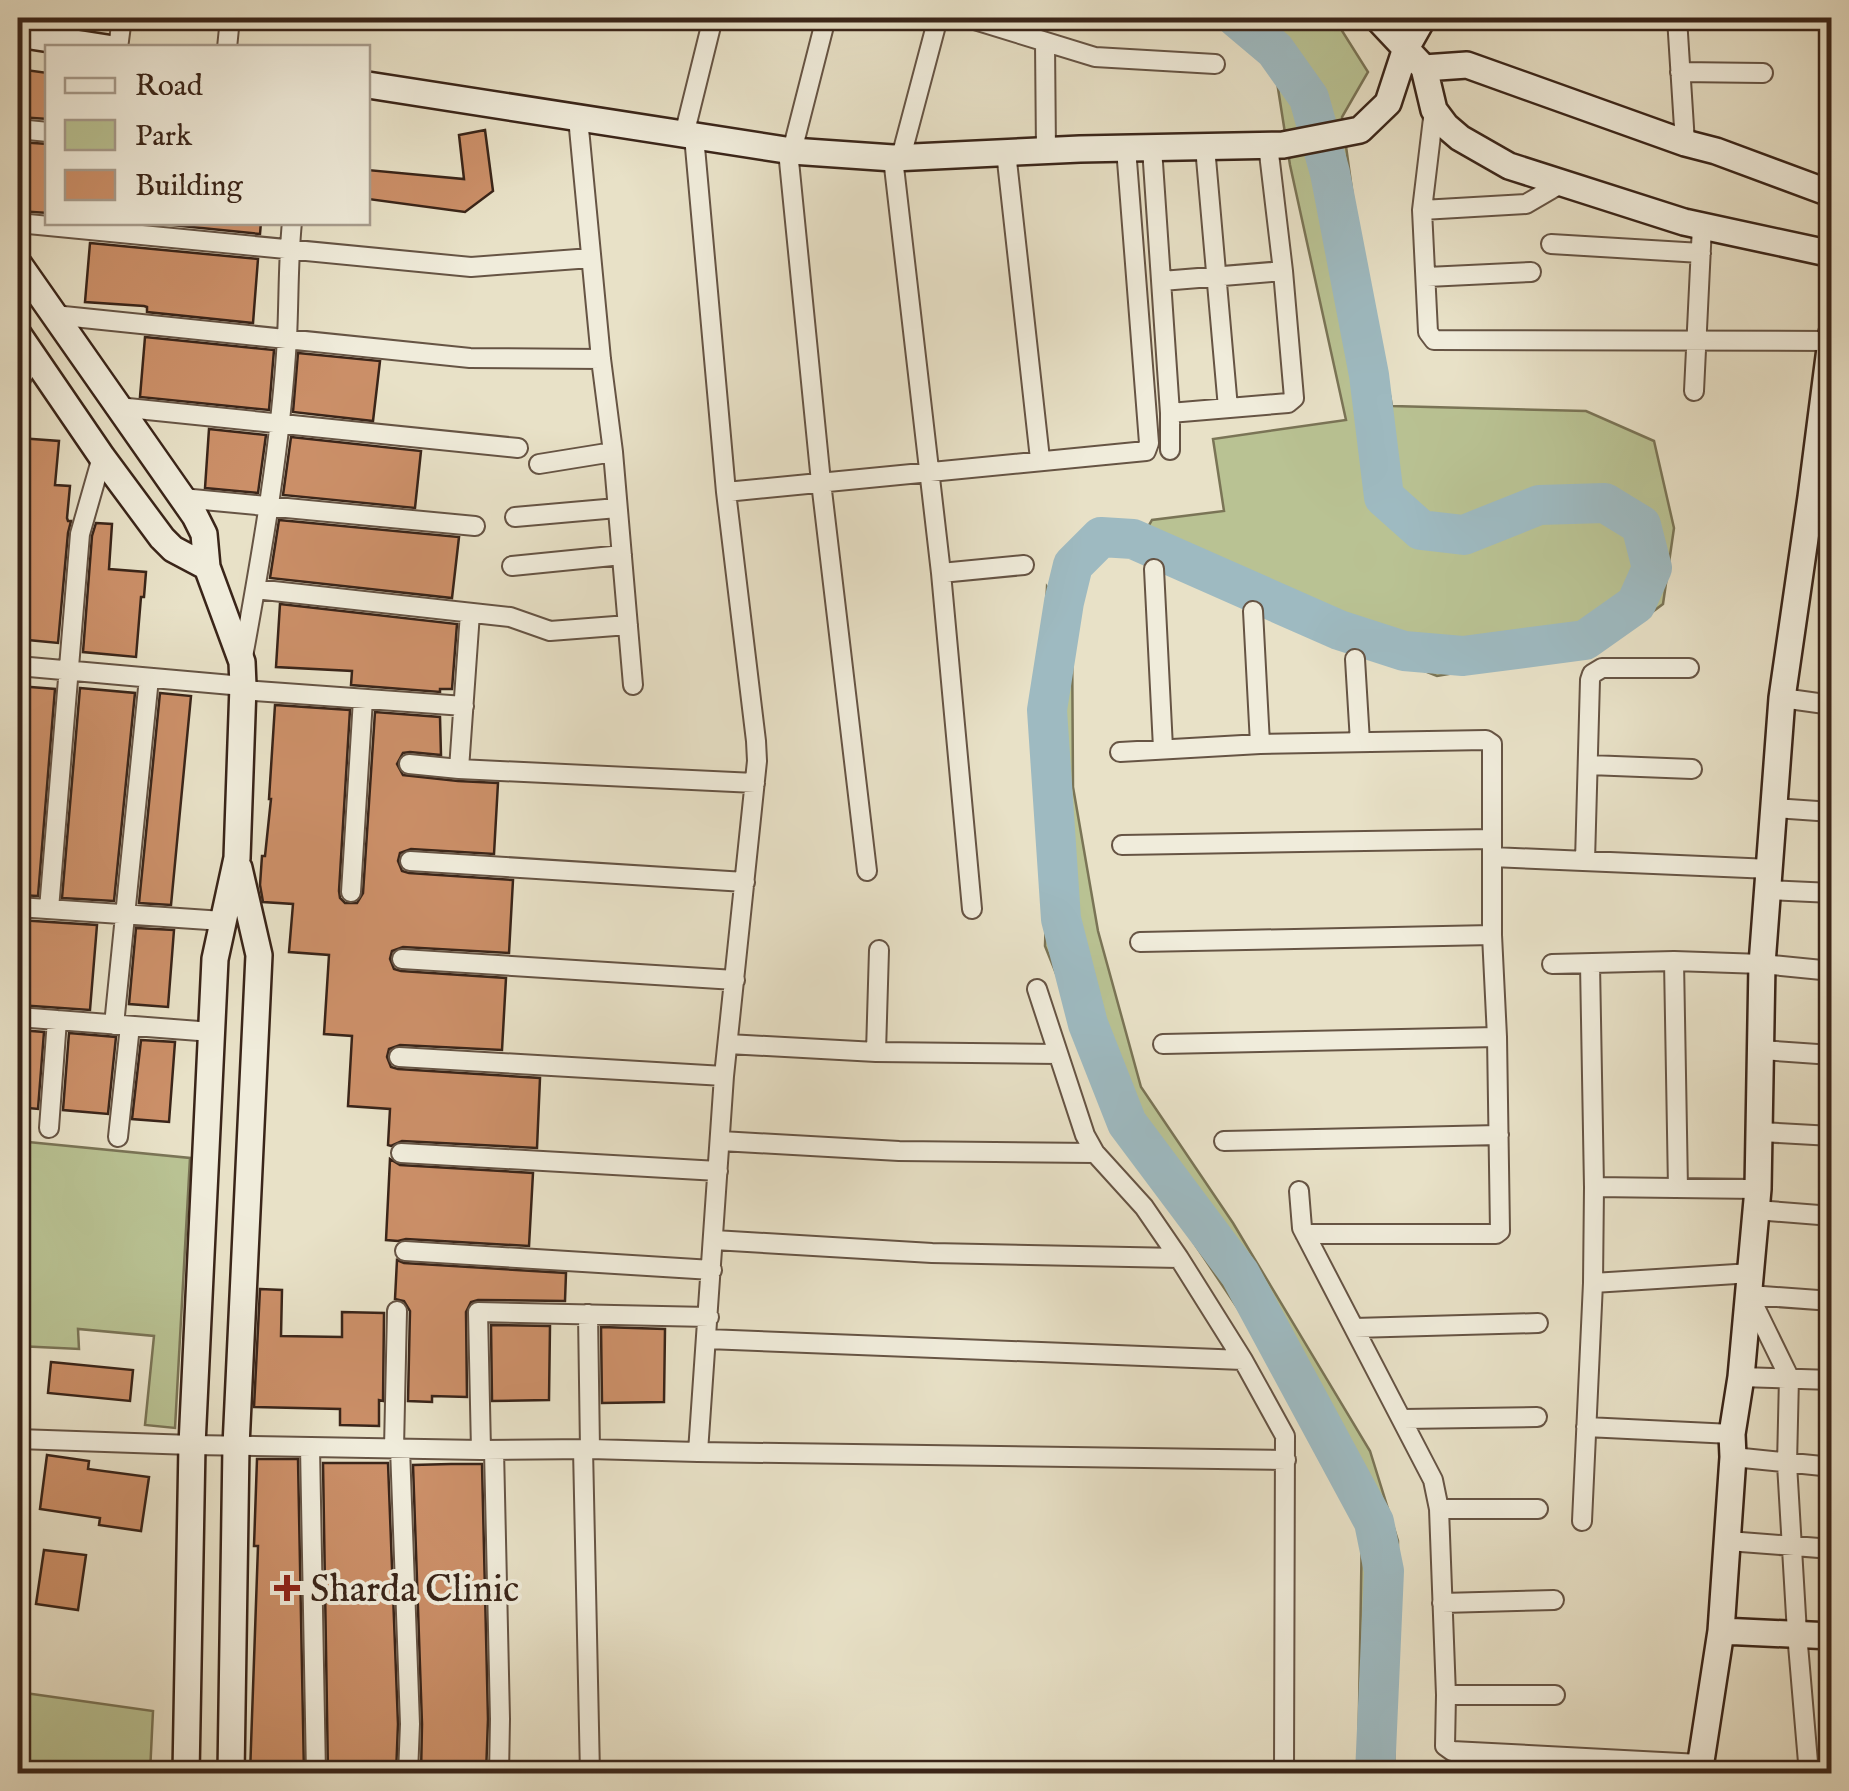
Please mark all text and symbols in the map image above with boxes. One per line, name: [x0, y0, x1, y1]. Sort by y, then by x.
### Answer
legend: [45, 45, 370, 225]
text: Road: [135, 68, 204, 106]
text: Park: [135, 118, 193, 156]
text: Building: [135, 168, 244, 206]
place label: Sharda Clinic: [310, 1567, 519, 1615]
marker: Sharda Clinic: [274, 1575, 300, 1601]

